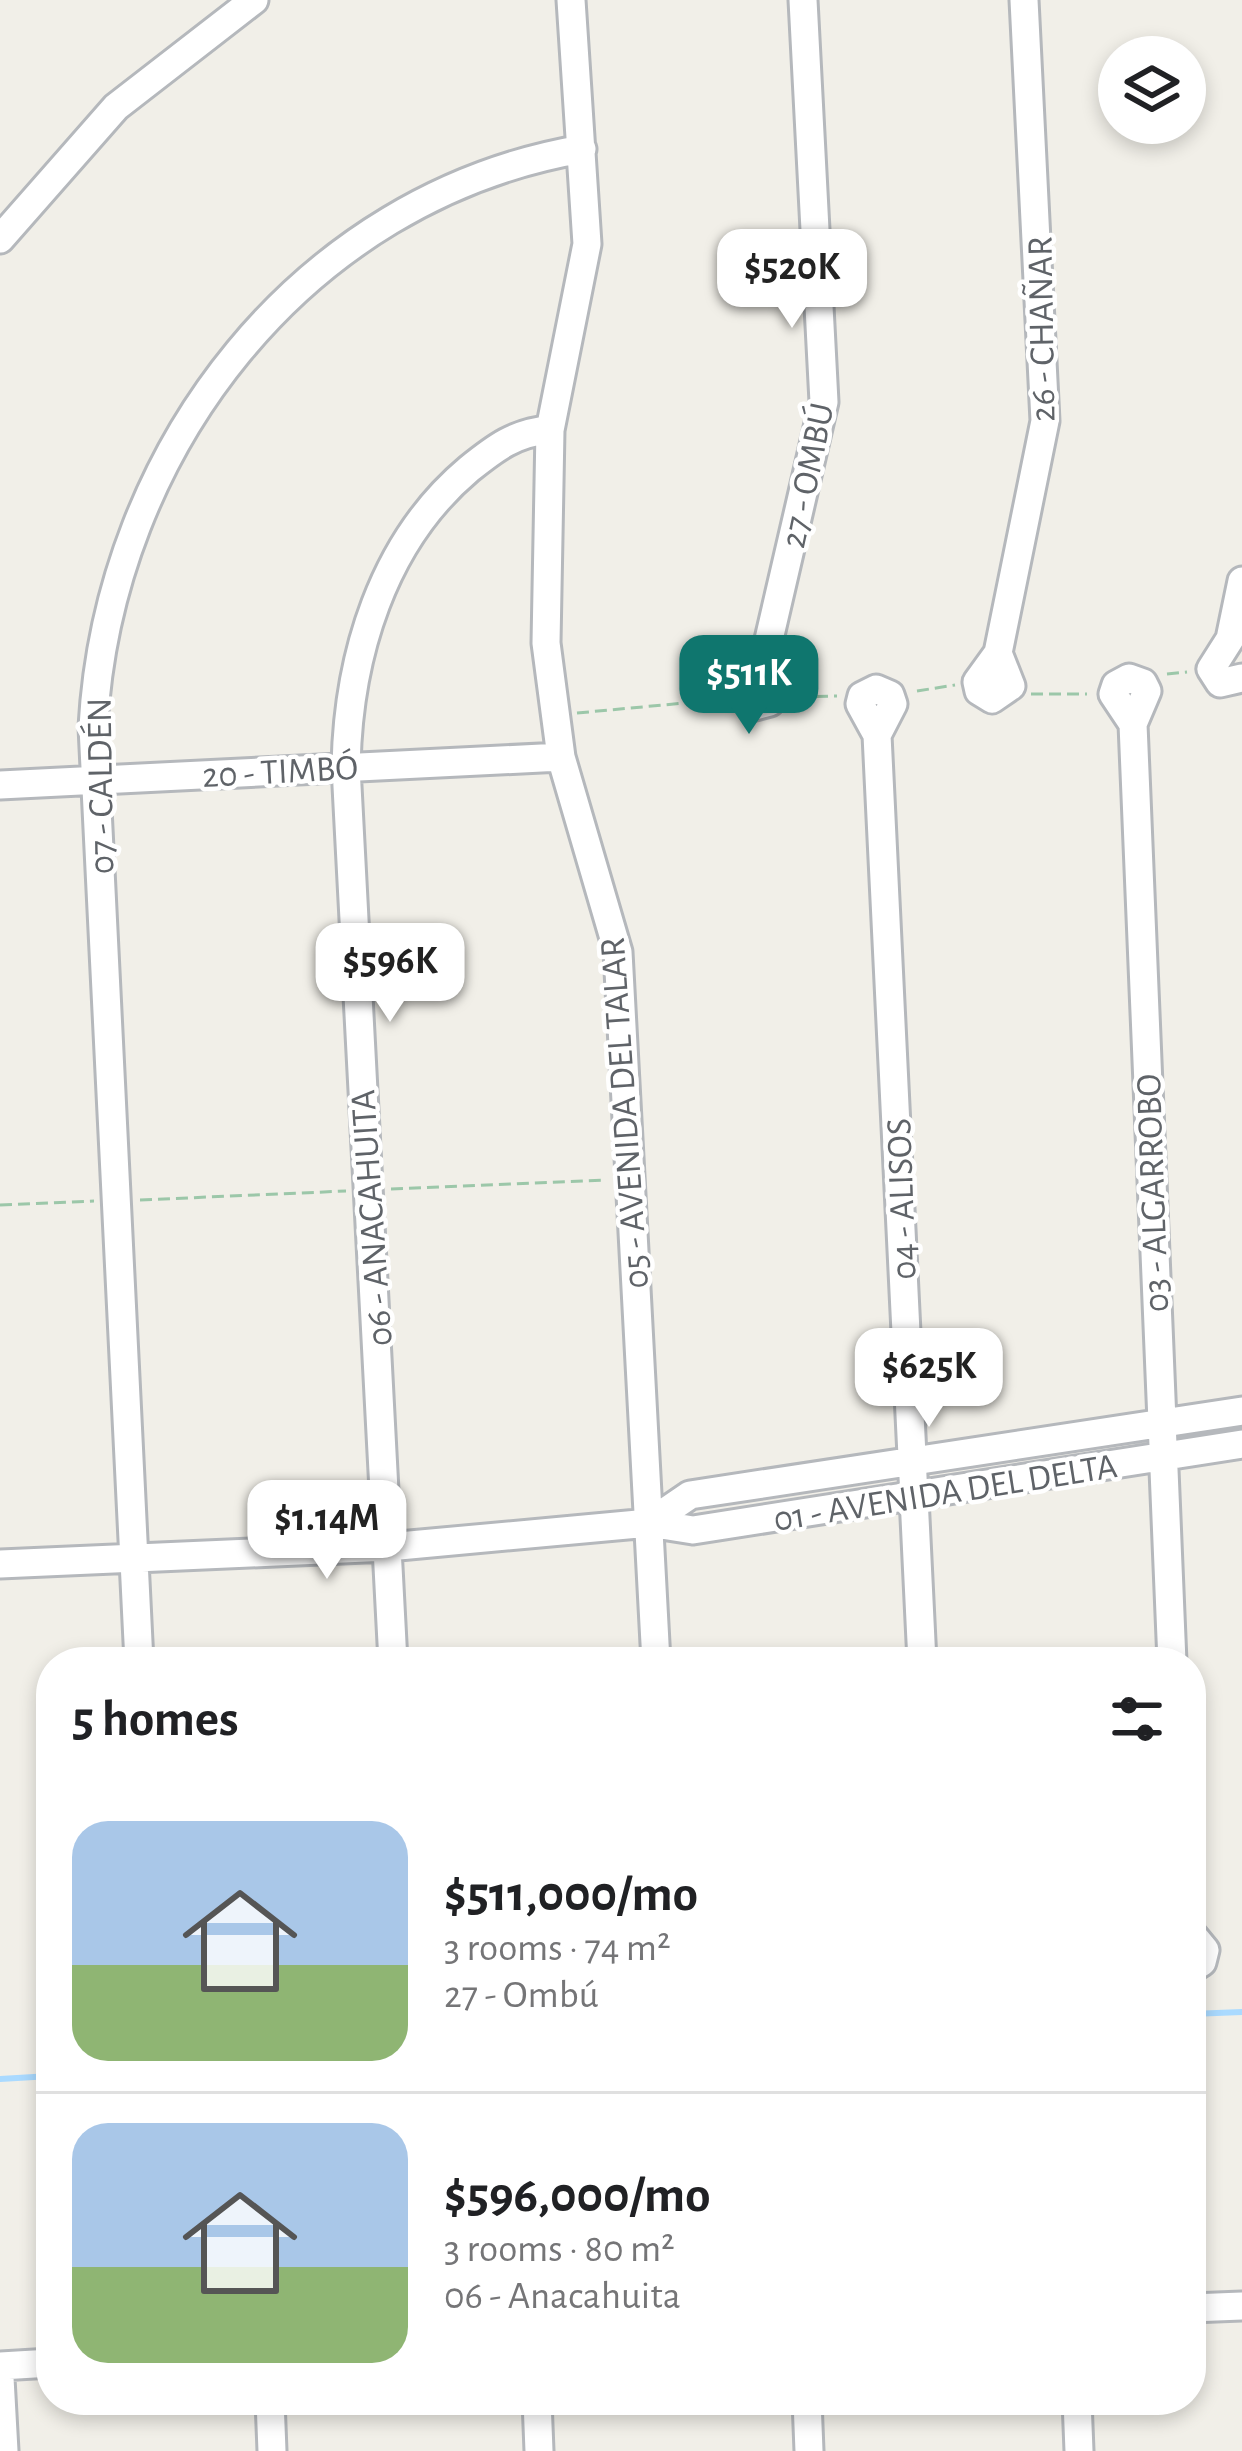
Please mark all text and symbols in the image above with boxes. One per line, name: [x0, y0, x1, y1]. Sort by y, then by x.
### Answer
map controls: [1098, 36, 1206, 144]
button: layers: [1098, 36, 1206, 144]
pin: $520K: [708, 229, 876, 331]
street label: 26 - CHAÑAR: [1019, 236, 1062, 422]
text: $520K: [744, 248, 840, 287]
street label: 27 - OMBÚ: [772, 399, 841, 551]
pin: $511K: [665, 635, 833, 737]
text: $511K: [706, 654, 792, 693]
street label: 07 - CALDÉN: [78, 697, 121, 875]
street label: 20 - TIMBÓ: [201, 748, 359, 794]
pin: $596K: [306, 923, 474, 1025]
street label: 05 - AVENIDA DEL TALAR: [595, 936, 655, 1290]
text: $596K: [343, 942, 437, 981]
street label: 03 - ALGARROBO: [1131, 1073, 1175, 1313]
street label: 06 - ANACAHUITA: [345, 1088, 399, 1347]
street label: 04 - ALISOS: [881, 1118, 923, 1280]
pin: $625K: [845, 1328, 1013, 1430]
text: $625K: [882, 1347, 976, 1386]
street label: 01 - AVENIDA DEL DELTA: [771, 1448, 1120, 1538]
pin: $1.14M: [229, 1480, 425, 1582]
text: $1.14M: [274, 1499, 380, 1538]
icon: filters: [1104, 1686, 1170, 1752]
text: 5 homes: [72, 1694, 239, 1745]
icon: home: [168, 1869, 312, 2013]
text: $511,000/mo: [444, 1869, 698, 1920]
text: 3 rooms · 74 m²: [444, 1929, 671, 1968]
text: 27 - Ombú: [444, 1976, 599, 2015]
text: $596,000/mo: [444, 2170, 710, 2221]
icon: home: [168, 2171, 312, 2315]
text: 3 rooms · 80 m²: [444, 2230, 675, 2269]
text: 06 - Anacahuita: [444, 2277, 681, 2316]

